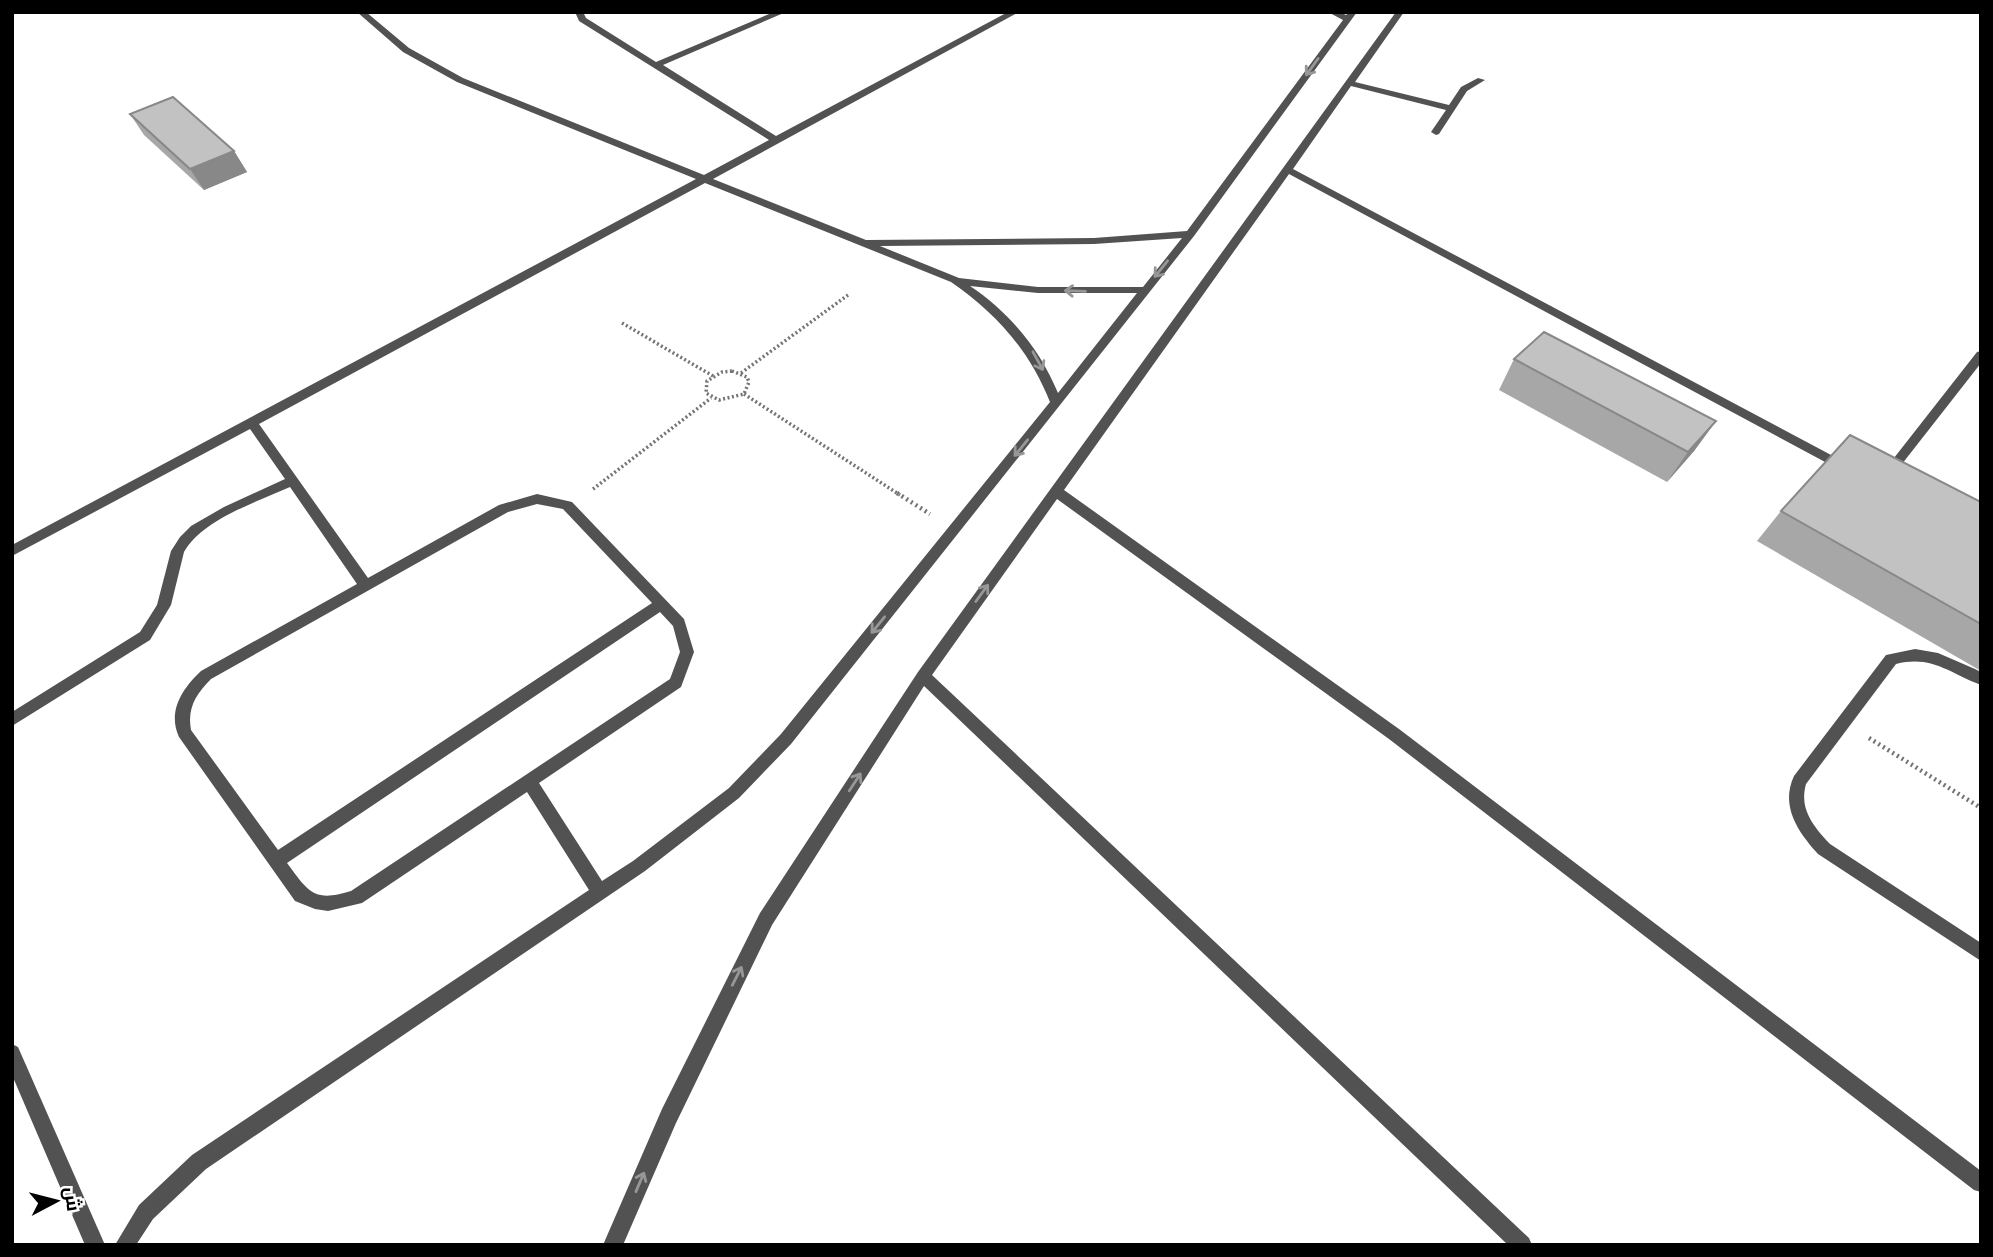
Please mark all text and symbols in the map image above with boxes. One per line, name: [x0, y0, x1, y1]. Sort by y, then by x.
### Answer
one-way arrow: [1305, 57, 1320, 76]
one-way arrow: [1154, 259, 1169, 277]
one-way arrow: [1064, 285, 1087, 298]
one-way arrow: [1032, 350, 1045, 371]
one-way arrow: [1013, 438, 1028, 456]
one-way arrow: [974, 584, 989, 603]
one-way arrow: [871, 615, 886, 634]
one-way arrow: [847, 773, 862, 792]
one-way arrow: [731, 966, 744, 987]
north arrow: [21, 1166, 91, 1236]
one-way arrow: [634, 1172, 647, 1193]
text: ش: [59, 1185, 85, 1212]

